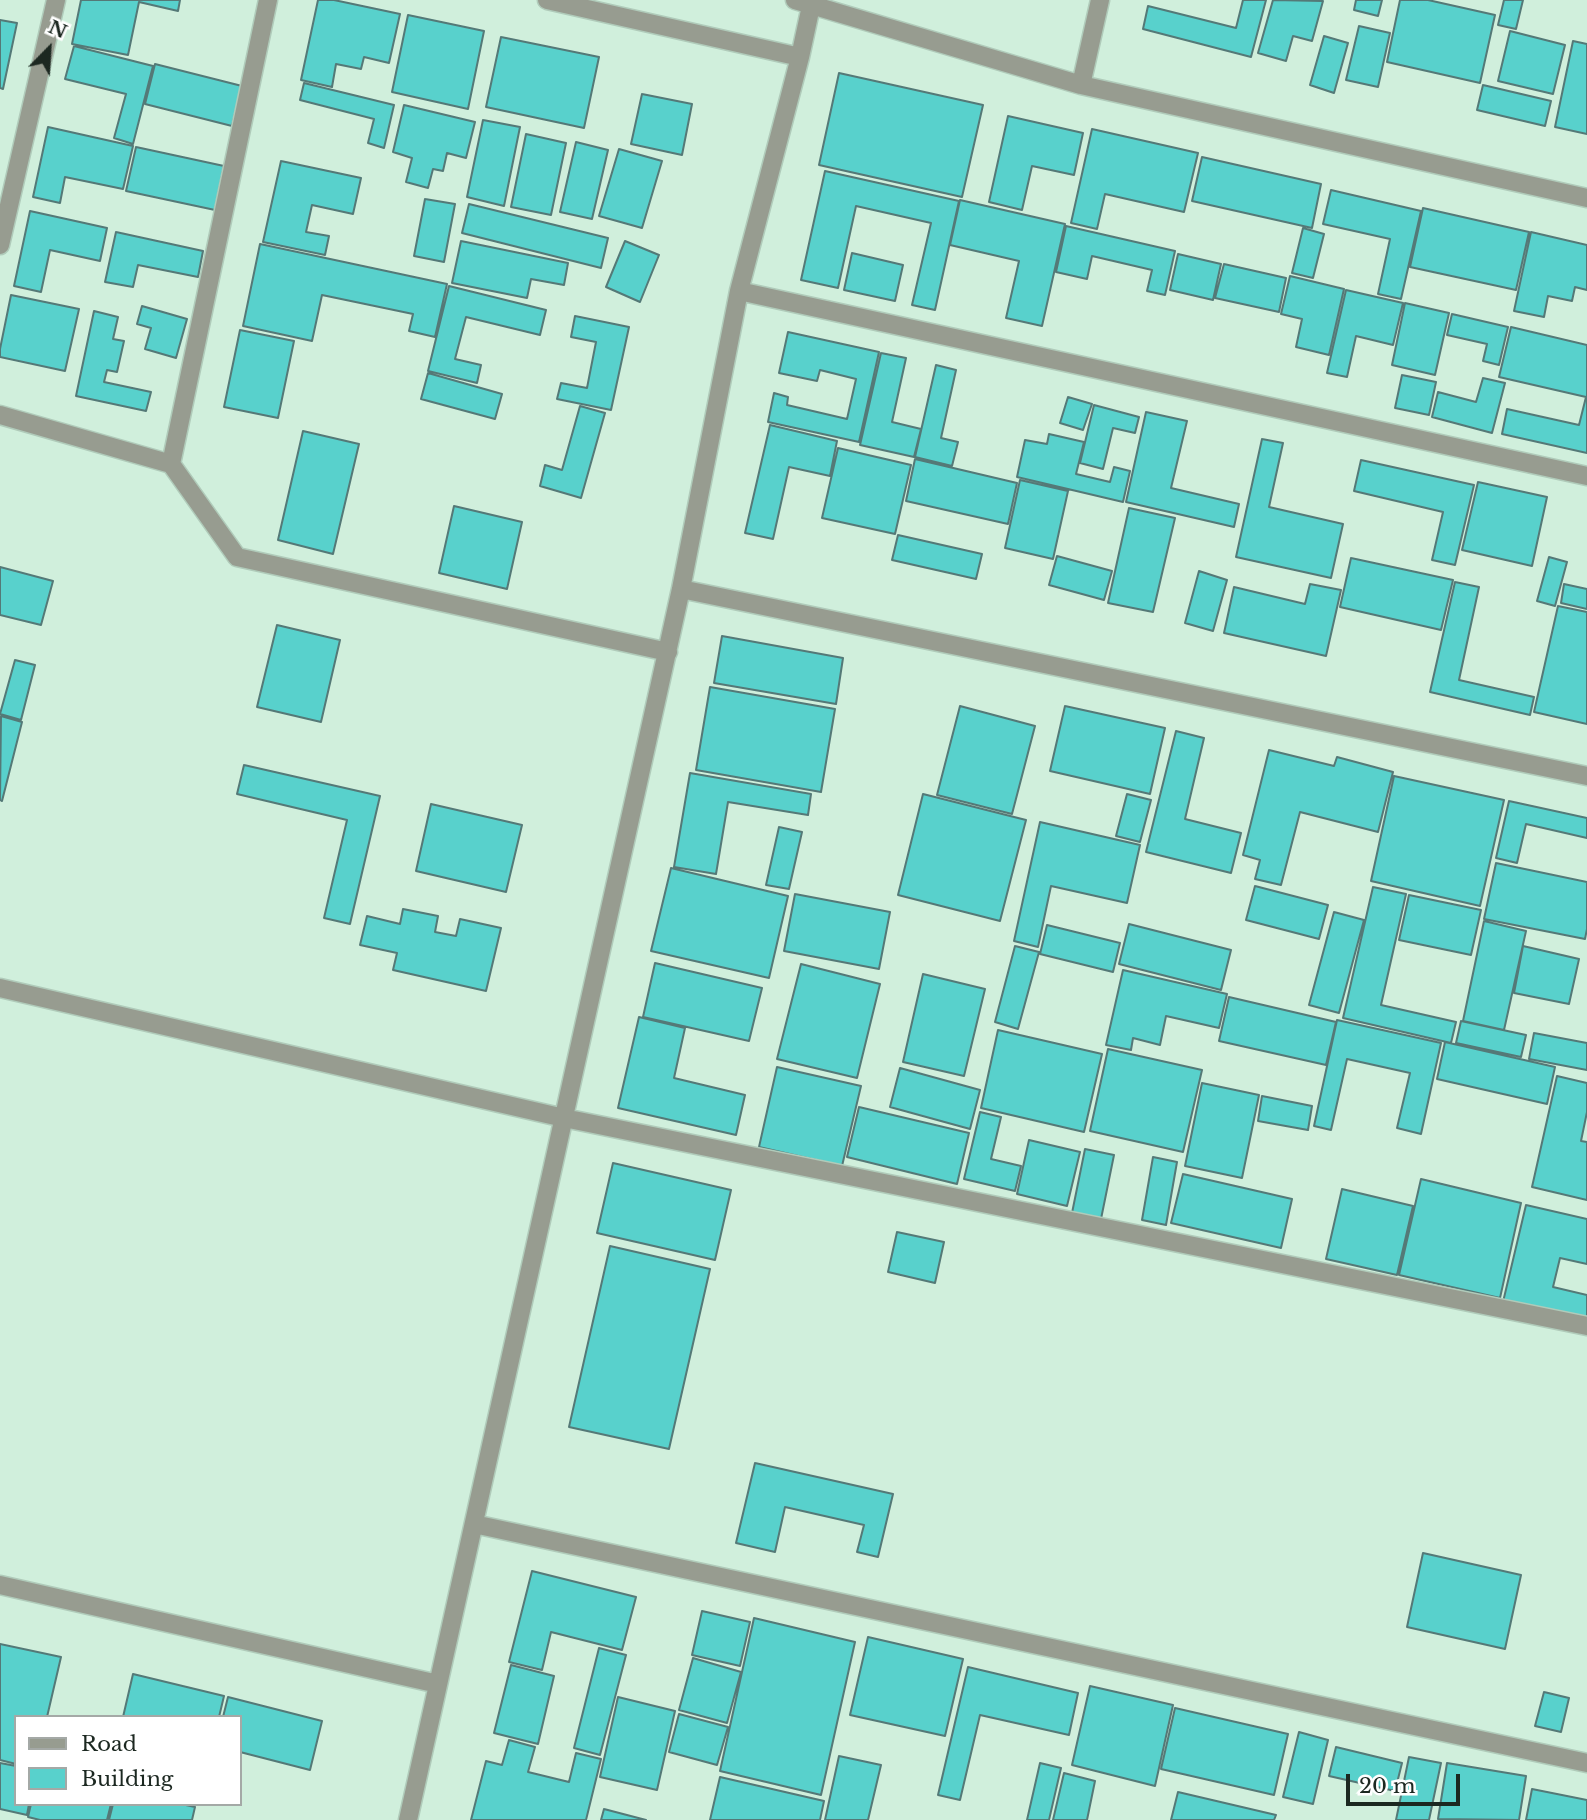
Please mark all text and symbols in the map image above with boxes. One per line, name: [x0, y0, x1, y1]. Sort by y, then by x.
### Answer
north arrow: [14, 14, 84, 84]
text: N: [45, 15, 71, 43]
legend: [14, 1715, 242, 1806]
text: Road: [81, 1731, 137, 1757]
scale bar: [1349, 1760, 1463, 1804]
text: Building: [81, 1766, 173, 1792]
text: 20 m: [1359, 1773, 1416, 1799]

